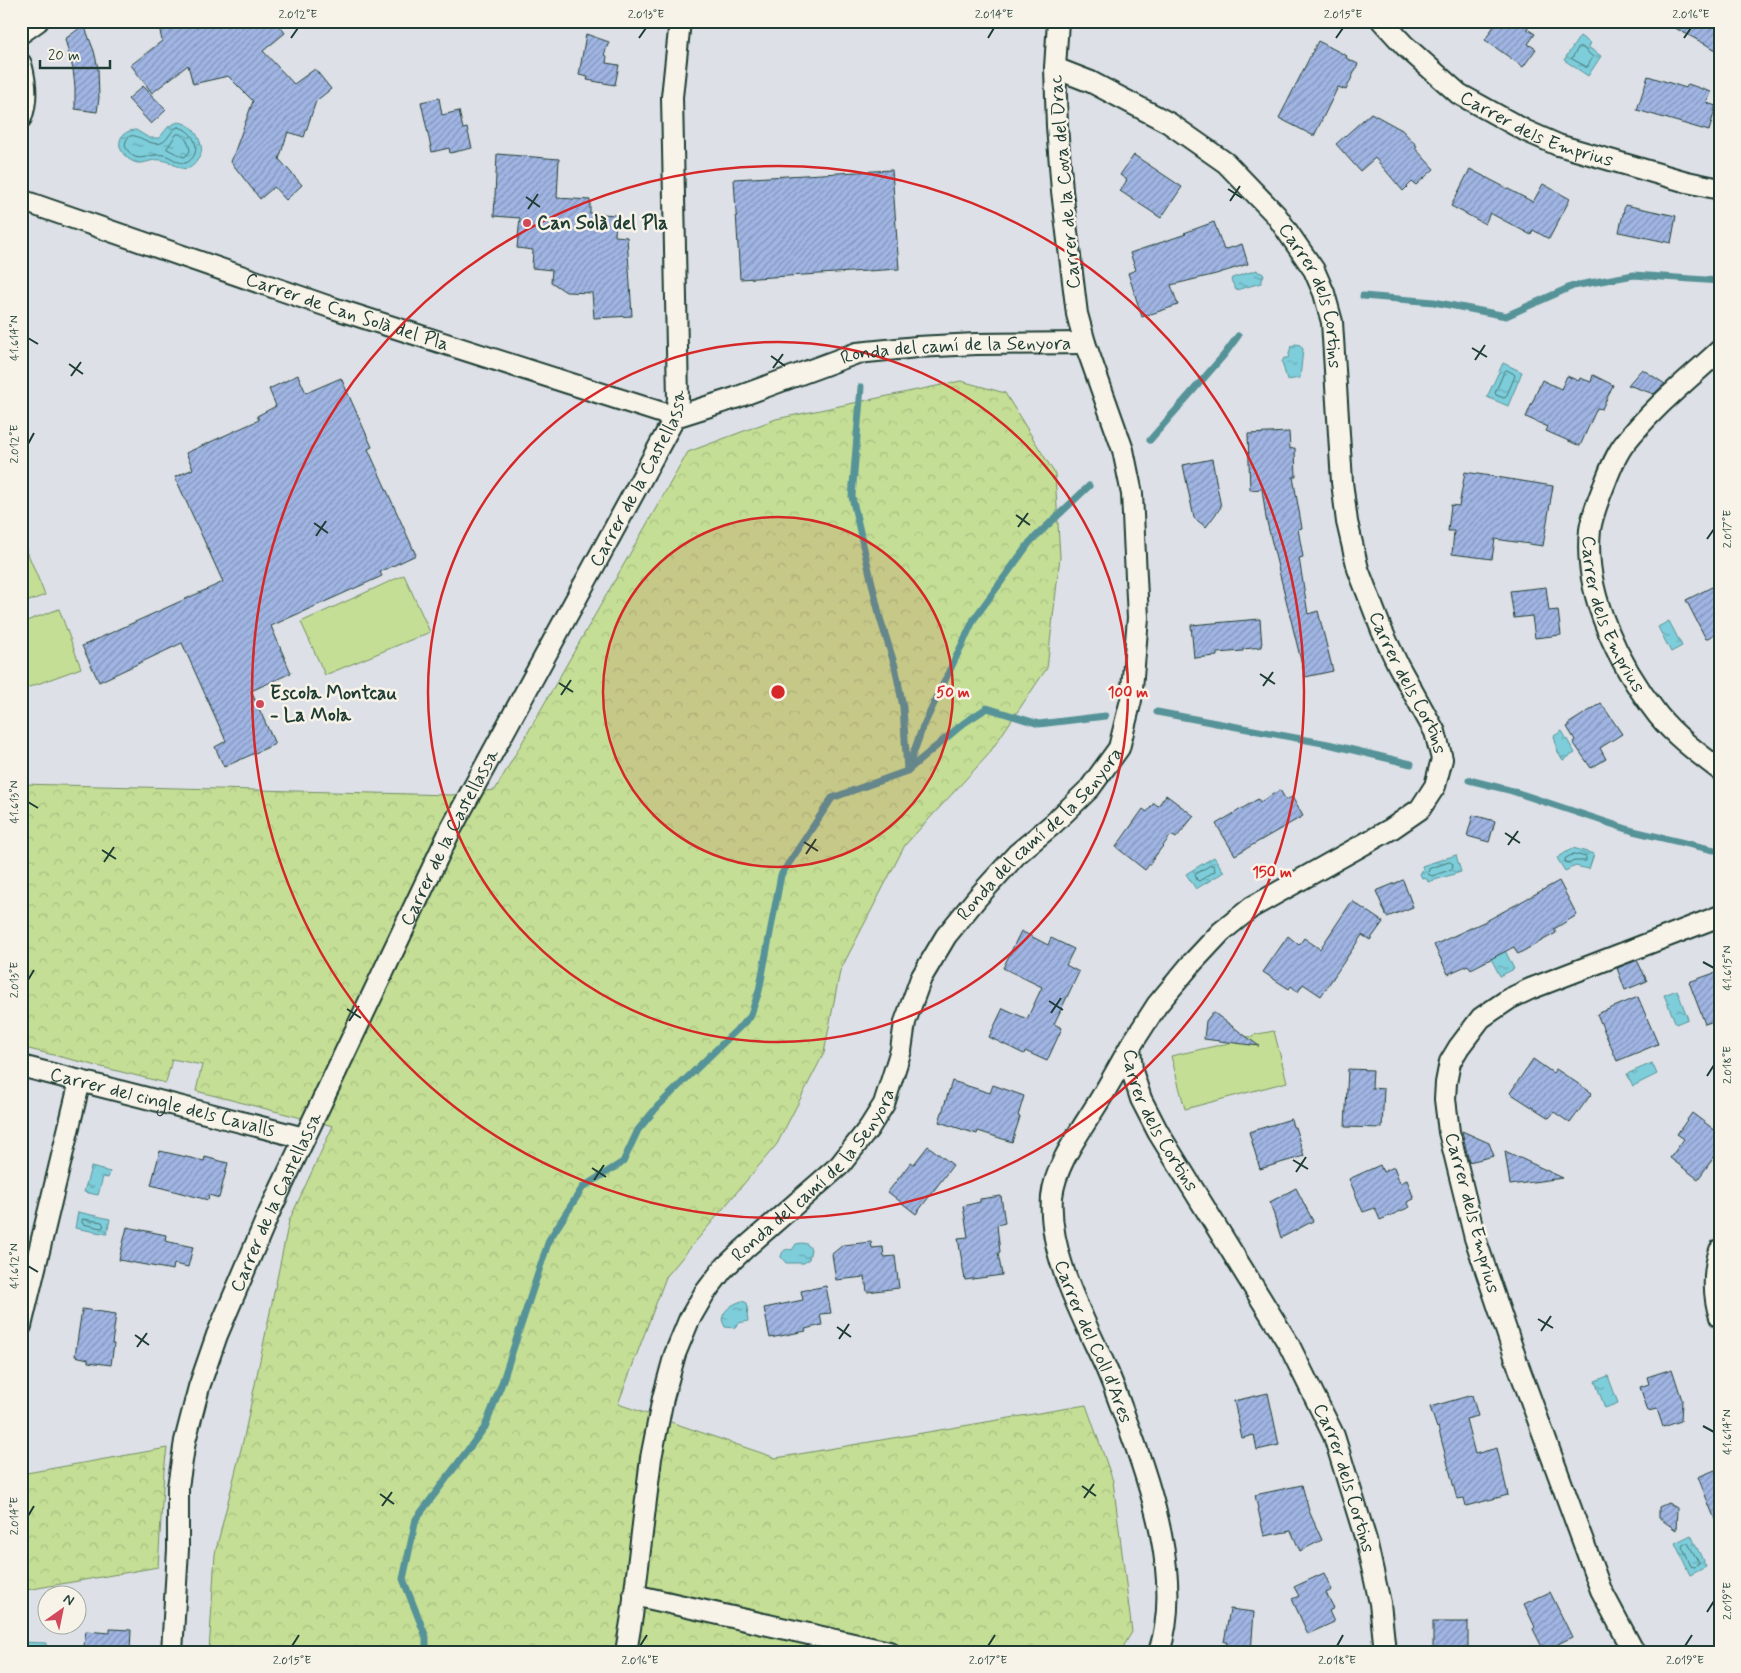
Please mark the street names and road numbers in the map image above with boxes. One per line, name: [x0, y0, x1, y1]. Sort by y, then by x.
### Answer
street label: Carrer de la Cova del Drac: [1043, 74, 1087, 290]
street label: Carrer dels Emprius: [1456, 85, 1616, 173]
street label: Carrer dels Cortins: [1273, 218, 1347, 369]
street label: Carrer de Can Solà del Pla: [242, 266, 452, 357]
street label: Ronda del camí de la Senyora: [837, 331, 1071, 371]
street label: Carrer de la Castellassa: [583, 390, 691, 571]
street label: Carrer dels Emprius: [1576, 535, 1651, 697]
street label: Carrer dels Cortins: [1363, 608, 1453, 756]
street label: Ronda del camí de la Senyora: [951, 742, 1128, 926]
street label: Carrer de la Castellassa: [394, 744, 505, 930]
street label: Carrer dels Cortins: [1118, 1048, 1204, 1196]
street label: Carrer del cingle dels Cavalls: [47, 1061, 278, 1143]
street label: Ronda del camí de la Senyora: [726, 1086, 900, 1267]
street label: Carrer de la Castellassa: [224, 1107, 328, 1296]
street label: Carrer dels Emprius: [1439, 1130, 1505, 1296]
street label: Carrer del Coll d'Ares: [1049, 1257, 1139, 1427]
street label: Carrer dels Cortins: [1307, 1399, 1381, 1555]

